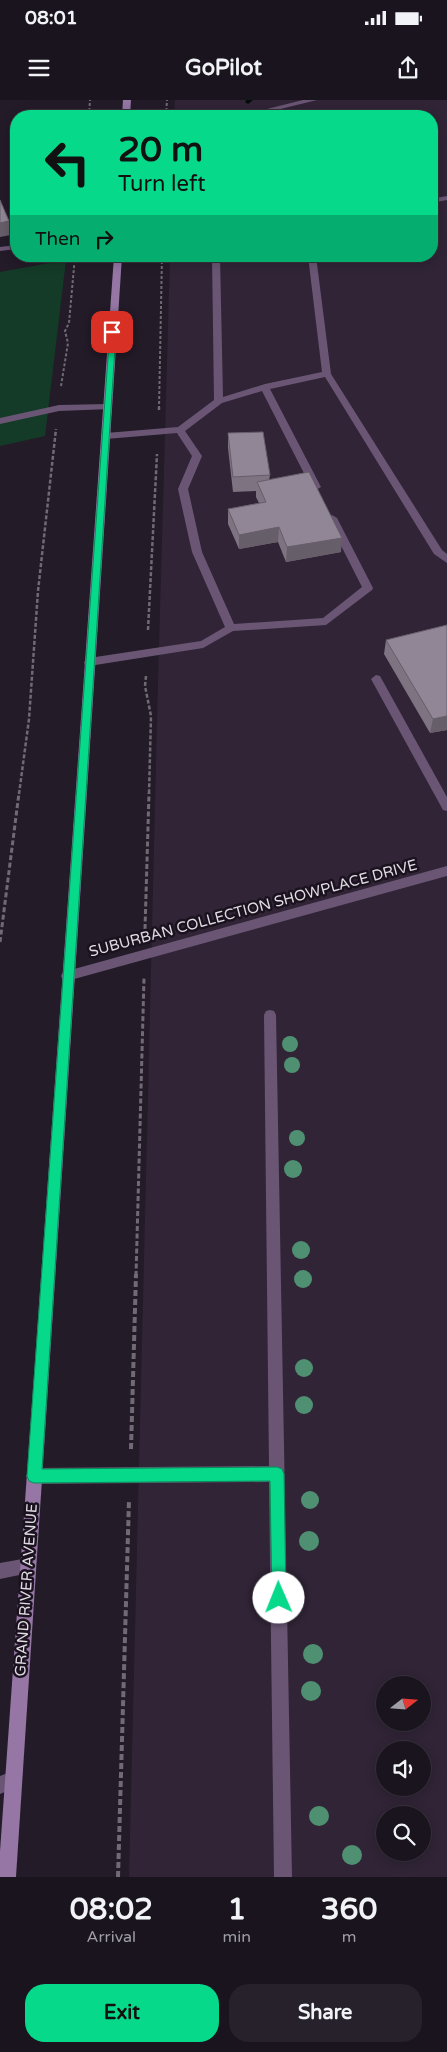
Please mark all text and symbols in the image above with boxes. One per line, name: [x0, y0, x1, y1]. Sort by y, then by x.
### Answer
text: 08:01: [25, 7, 78, 29]
icon: menu: [25, 54, 53, 82]
icon: share: [394, 54, 422, 82]
text: GoPilot: [185, 55, 262, 81]
text: 20 m: [118, 129, 203, 171]
icon: left: [35, 130, 100, 195]
text: Turn left: [118, 171, 206, 197]
icon: right: [90, 225, 118, 253]
text: Then: [35, 228, 80, 250]
pin: [91, 311, 133, 353]
icon: arrive: [98, 318, 126, 346]
street label: SUBURBAN COLLECTION SHOWPLACE DRIVE: [87, 855, 419, 961]
street label: GRAND RIVER AVENUE: [11, 1503, 41, 1677]
position arrow: [252, 1571, 304, 1623]
north arrow: [376, 1676, 431, 1731]
map controls: [376, 1676, 431, 1861]
button: sound: [376, 1741, 431, 1796]
button: search: [376, 1806, 431, 1861]
text: 08:02: [70, 1891, 153, 1928]
text: 1: [227, 1891, 246, 1928]
text: 360: [321, 1891, 377, 1928]
text: Arrival: [87, 1927, 136, 1947]
text: min: [223, 1927, 251, 1947]
text: m: [342, 1927, 356, 1947]
button: Exit: [25, 1984, 219, 2042]
button: Share: [229, 1984, 422, 2042]

